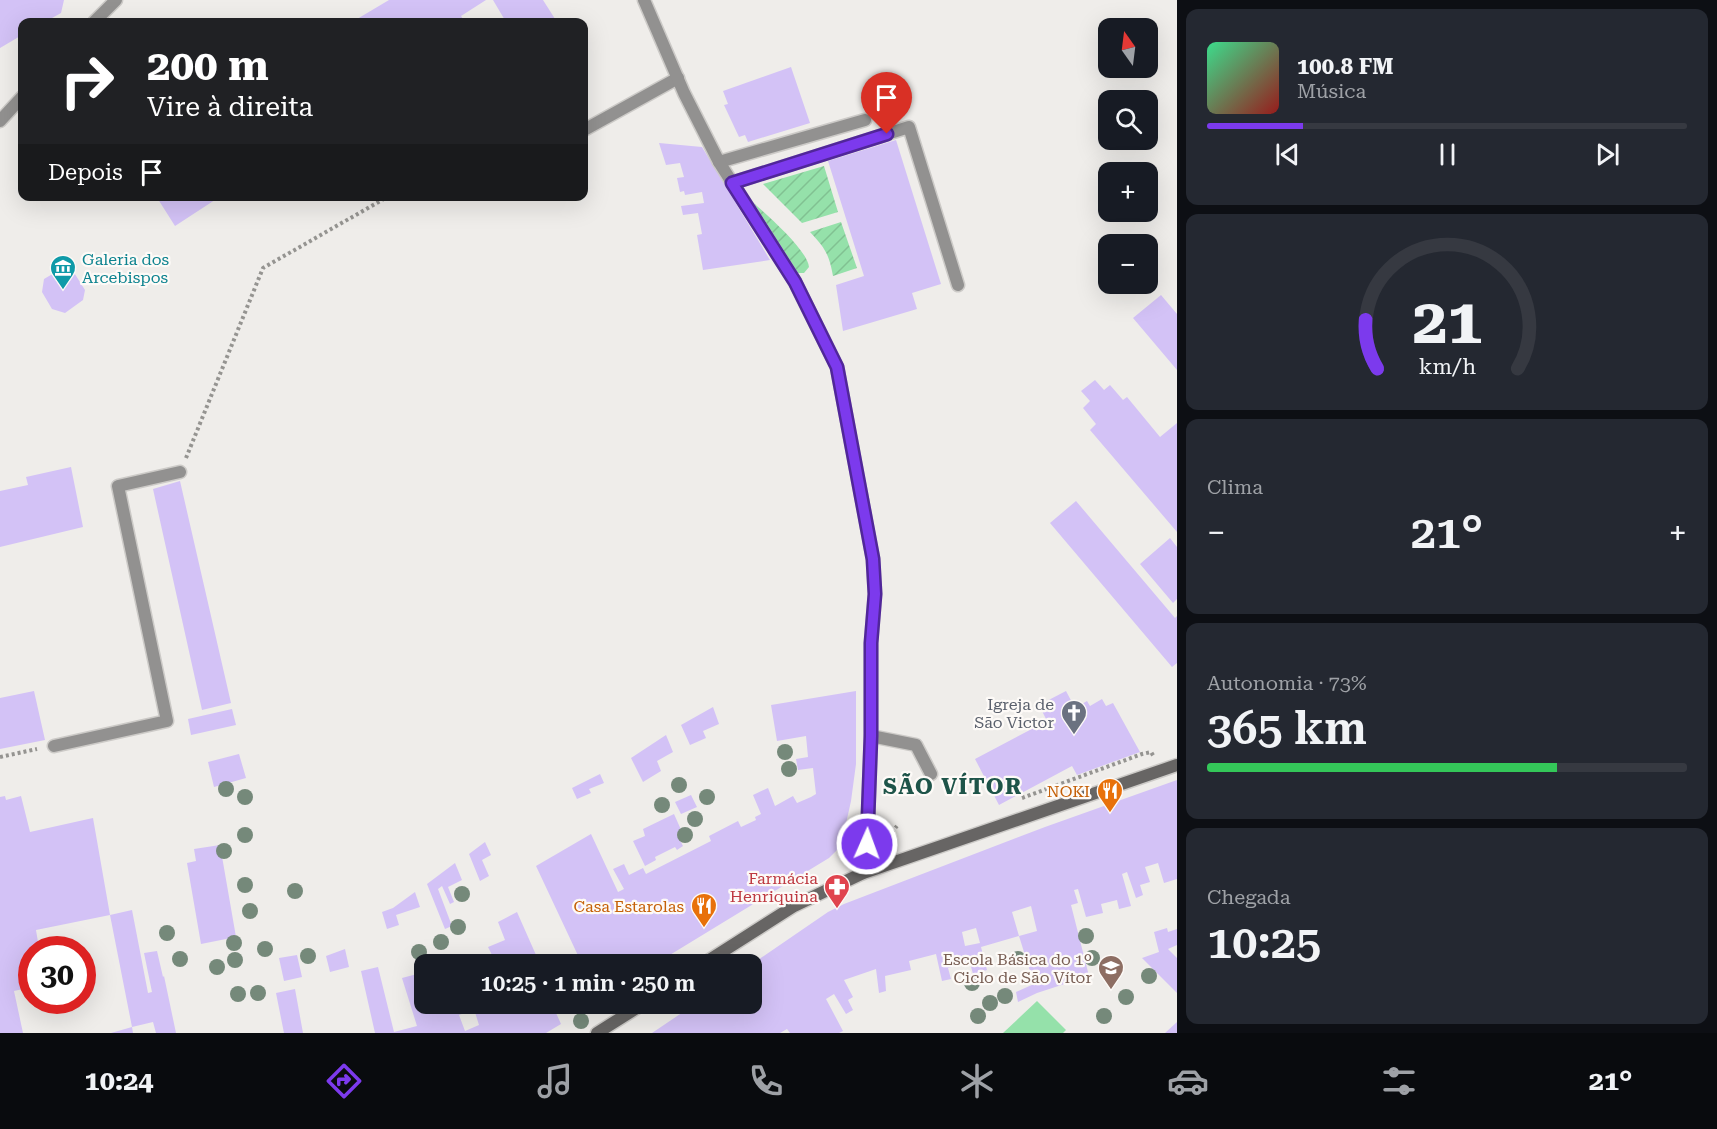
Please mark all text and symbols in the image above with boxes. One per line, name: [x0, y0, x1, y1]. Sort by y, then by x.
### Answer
north arrow: [1098, 18, 1158, 78]
map controls: [1098, 18, 1158, 294]
text: 200 m: [147, 41, 269, 90]
icon: right: [48, 42, 126, 120]
text: 100.8 FM: [1297, 54, 1394, 79]
pin: [861, 72, 912, 134]
text: Música: [1297, 79, 1366, 103]
icon: arrive: [870, 81, 903, 114]
button: search: [1098, 90, 1158, 150]
text: Vire à direita: [147, 91, 313, 123]
icon: previous: [1271, 138, 1304, 171]
icon: pause: [1431, 138, 1464, 171]
icon: next: [1591, 138, 1624, 171]
icon: arrive: [135, 156, 168, 189]
text: Depois: [48, 160, 123, 185]
button: +: [1098, 162, 1158, 222]
button: −: [1098, 234, 1158, 294]
place label: Galeria dos Arcebispos: [82, 250, 170, 287]
museum icon: Galeria dos Arcebispos: [48, 253, 78, 291]
text: 21: [1412, 285, 1482, 358]
text: km/h: [1418, 354, 1476, 379]
text: Clima: [1207, 475, 1263, 499]
text: 21°: [1411, 506, 1483, 559]
text: −: [1207, 513, 1225, 552]
text: +: [1669, 513, 1687, 552]
text: Autonomia · 73%: [1207, 671, 1367, 695]
place label: Igreja de São Victor: [974, 695, 1054, 732]
church icon: Igreja de São Victor: [1059, 698, 1089, 736]
text: 365 km: [1207, 702, 1367, 755]
district label: SÃO VÍTOR: [883, 772, 1023, 799]
restaurant icon: NOKI: [1095, 776, 1125, 814]
place label: NOKI: [1047, 782, 1090, 801]
position arrow: [835, 812, 899, 876]
place label: Farmácia Henriquina: [730, 869, 818, 906]
pharmacy icon: Farmácia Henriquina: [822, 872, 852, 910]
text: Chegada: [1207, 885, 1291, 909]
restaurant icon: Casa Estarolas: [689, 891, 719, 929]
place label: Casa Estarolas: [574, 897, 684, 916]
text: 10:25: [1207, 916, 1321, 969]
speed limit sign: 30: [18, 936, 96, 1014]
place label: Escola Básica do 1º Ciclo de São Vítor: [943, 950, 1092, 987]
school or university icon: Escola Básica do 1º Ciclo de São Vítor: [1096, 953, 1126, 991]
text: 10:25 · 1 min · 250 m: [481, 971, 695, 996]
icon: directions: [323, 1060, 365, 1102]
icon: music: [534, 1060, 576, 1102]
icon: phone: [745, 1060, 787, 1102]
icon: climate: [956, 1060, 998, 1102]
icon: car: [1167, 1060, 1209, 1102]
icon: filters: [1378, 1060, 1420, 1102]
text: 10:24: [85, 1065, 153, 1097]
text: 21°: [1589, 1065, 1632, 1097]

